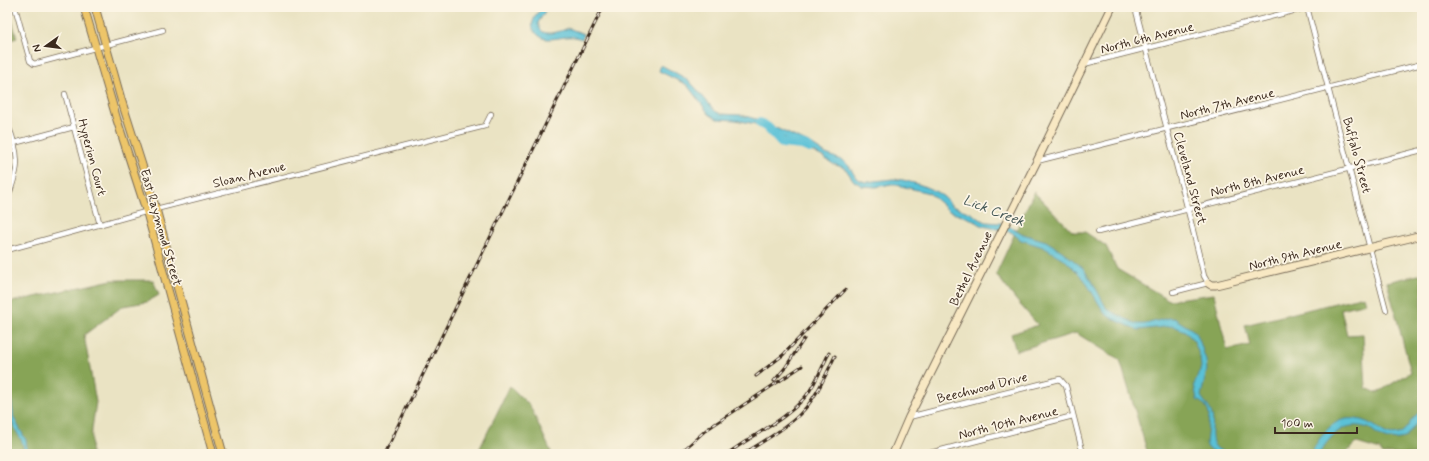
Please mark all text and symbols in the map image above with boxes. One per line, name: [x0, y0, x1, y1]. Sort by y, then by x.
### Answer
street label: North 6th Avenue: [1099, 19, 1196, 58]
north arrow: [26, 26, 66, 66]
text: N: [30, 43, 45, 53]
street label: North 7th Avenue: [1178, 85, 1276, 124]
street label: Buffalo Street: [1338, 116, 1375, 195]
street label: Hyperion Court: [73, 117, 110, 198]
street label: Cleveland Street: [1169, 130, 1210, 227]
street label: Sloan Avenue: [211, 158, 288, 193]
street label: North 8th Avenue: [1209, 162, 1306, 201]
street label: East Raymond Street: [136, 167, 185, 288]
water label: Lick Creek: [961, 191, 1027, 231]
street label: Bethel Avenue: [946, 228, 997, 309]
street label: North 9th Avenue: [1247, 236, 1344, 275]
street label: Beechwood Drive: [935, 369, 1029, 408]
street label: North 10th Avenue: [957, 403, 1060, 444]
scale bar: [1275, 409, 1357, 435]
text: 100 m: [1281, 416, 1313, 432]

